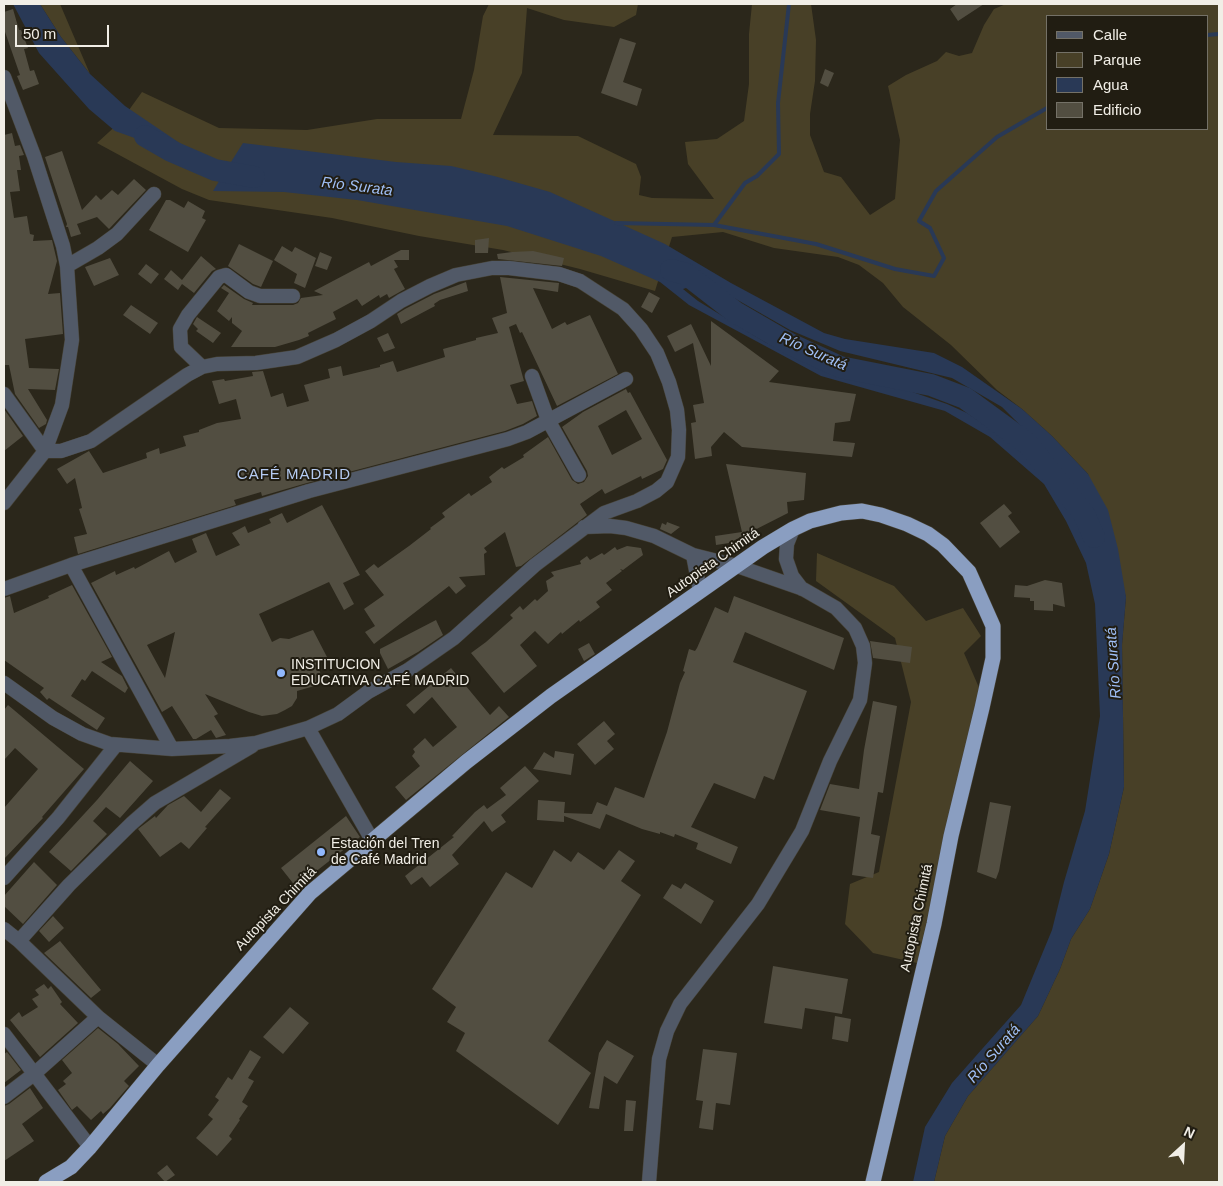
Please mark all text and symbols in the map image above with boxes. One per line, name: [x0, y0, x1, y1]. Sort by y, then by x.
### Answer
scale bar: [18, 15, 111, 47]
legend: [1046, 15, 1208, 130]
text: 50 m: [23, 25, 56, 42]
text: Calle: [1093, 26, 1127, 43]
text: Parque: [1093, 51, 1141, 68]
text: Agua: [1093, 76, 1128, 93]
text: Edificio: [1093, 101, 1141, 118]
water label: Río Surata: [320, 174, 394, 200]
water label: Río Suratá: [777, 329, 849, 375]
district label: CAFÉ MADRID: [235, 466, 353, 484]
street label: Autopista Chimitá: [663, 525, 763, 601]
water label: Río Suratá: [1103, 627, 1125, 699]
place label: INSTITUCION EDUCATIVA CAFÉ MADRID: [291, 657, 469, 690]
marker: INSTITUCION EDUCATIVA CAFÉ MADRID: [275, 667, 287, 679]
place label: Estación del Tren de Café Madrid: [331, 836, 439, 869]
marker: Estación del Tren de Café Madrid: [315, 846, 327, 858]
street label: Autopista Chimitá: [897, 863, 937, 973]
street label: Autopista Chimitá: [232, 864, 320, 954]
water label: Río Suratá: [964, 1021, 1024, 1087]
north arrow: [1158, 1121, 1208, 1171]
text: N: [1181, 1123, 1197, 1142]

